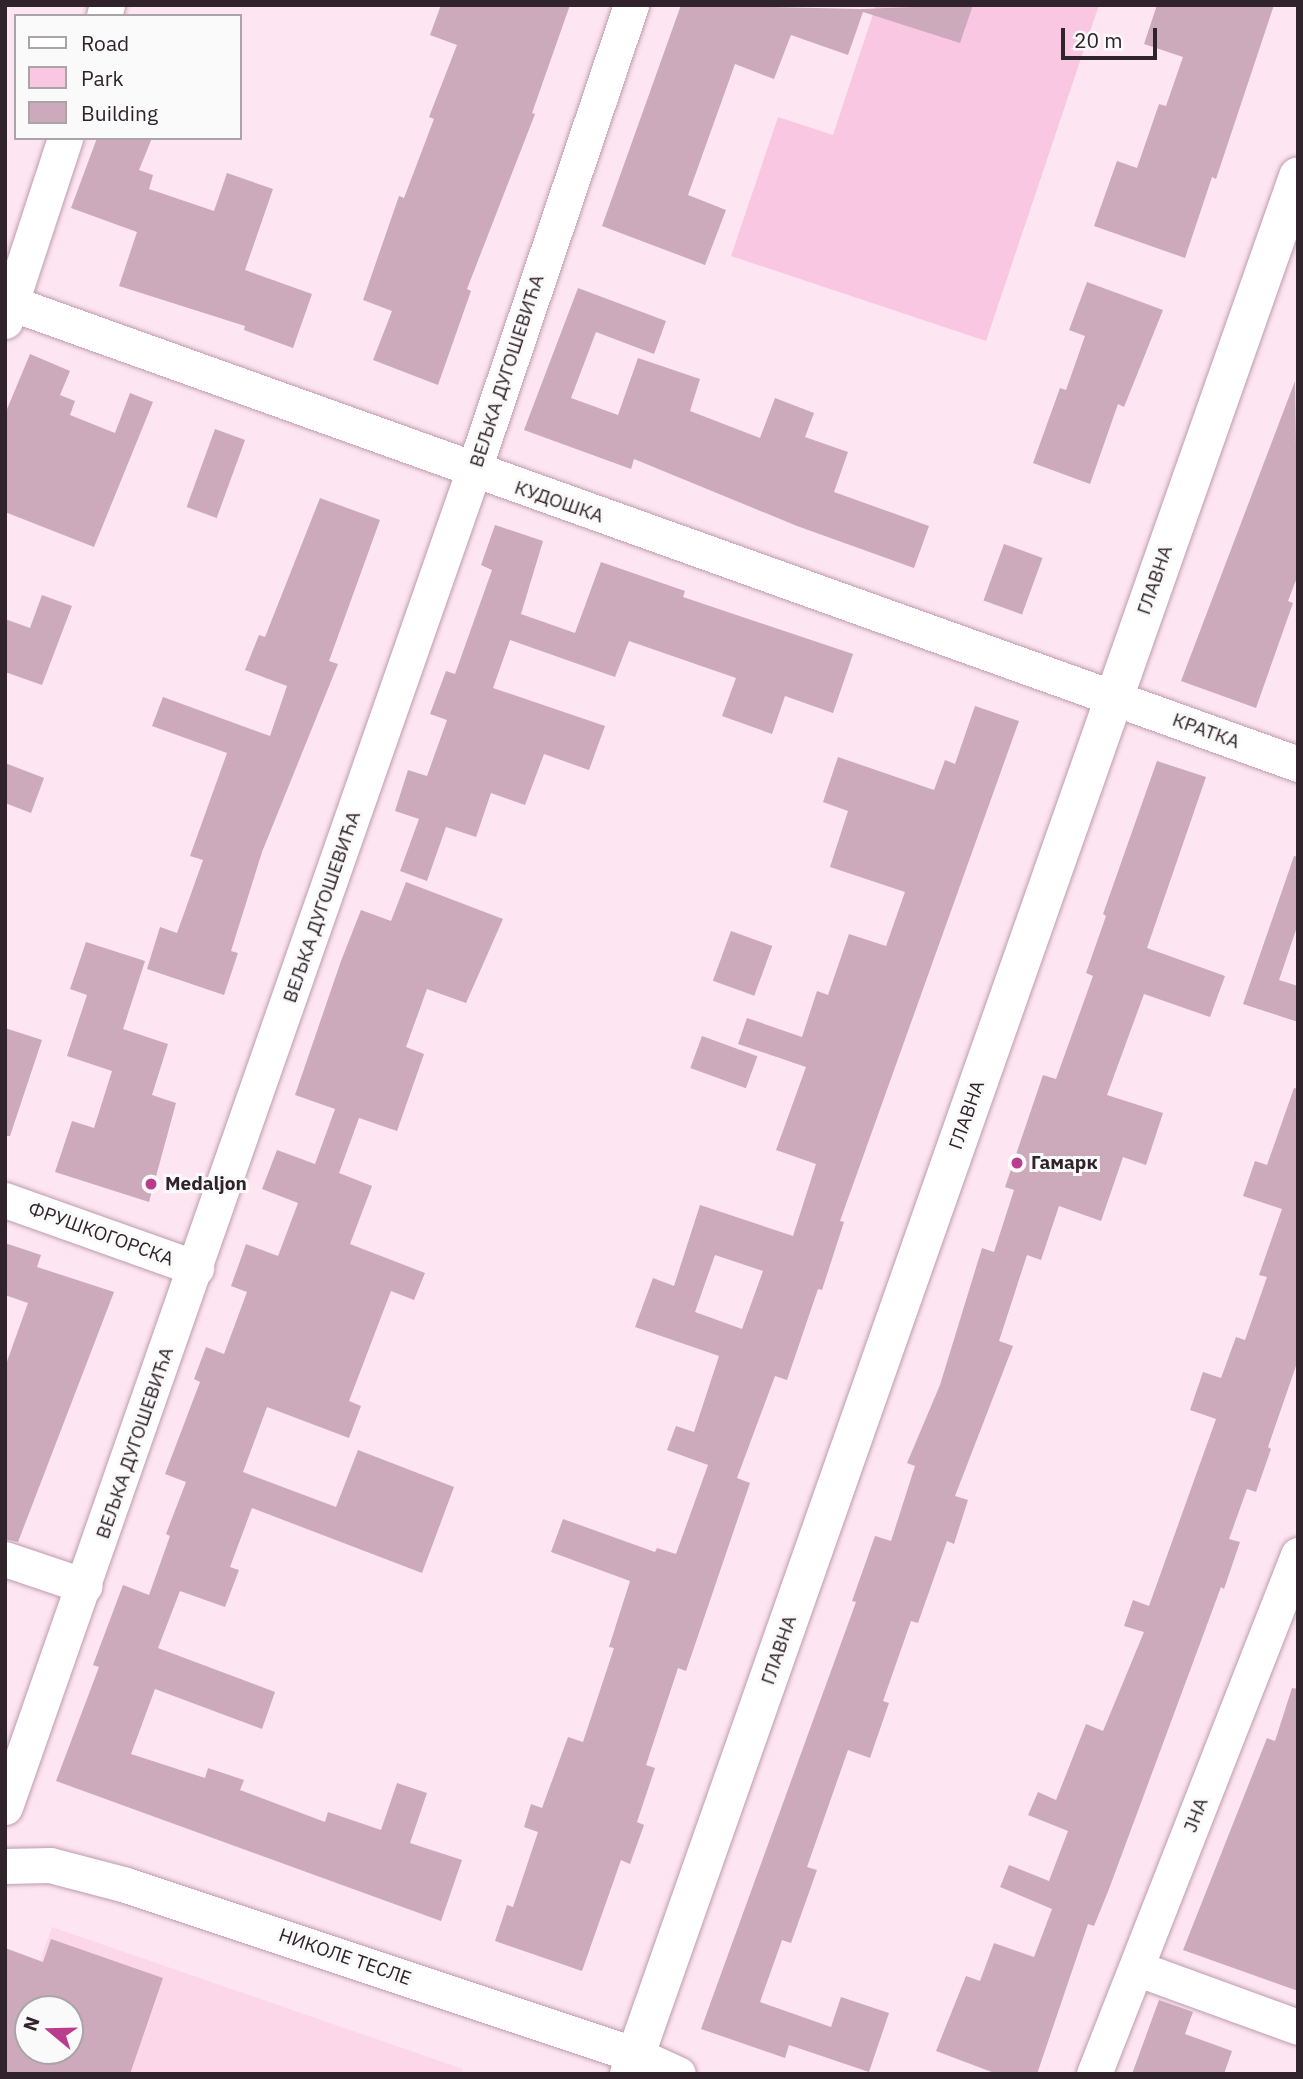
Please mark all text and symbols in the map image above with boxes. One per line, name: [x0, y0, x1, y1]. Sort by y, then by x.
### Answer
legend: [14, 14, 242, 140]
scale bar: [1065, 14, 1161, 58]
text: 20 m: [1074, 26, 1123, 54]
text: Road: [81, 29, 129, 57]
text: Park: [81, 64, 124, 92]
text: Building: [81, 99, 158, 127]
street label: ВЕЉКА ДУГОШЕВИЋА: [465, 272, 549, 470]
street label: КУДОШКА: [511, 476, 607, 528]
street label: ГЛАВНА: [1133, 542, 1177, 618]
street label: КРАТКА: [1169, 708, 1243, 754]
street label: ВЕЉКА ДУГОШЕВИЋА: [278, 808, 366, 1006]
street label: ГЛАВНА: [945, 1077, 989, 1153]
place label: Гамарк: [1031, 1152, 1098, 1174]
marker: Гамарк: [1009, 1155, 1025, 1171]
place label: Medaljon: [165, 1173, 247, 1195]
marker: Medaljon: [143, 1176, 159, 1192]
street label: ФРУШКОГОРСКА: [25, 1197, 177, 1271]
street label: ВЕЉКА ДУГОШЕВИЋА: [91, 1344, 179, 1542]
street label: ГЛАВНА: [757, 1612, 801, 1688]
street label: ЈНА: [1179, 1794, 1213, 1836]
street label: НИКОЛЕ ТЕСЛЕ: [276, 1924, 414, 1990]
north arrow: [14, 1995, 84, 2065]
text: N: [17, 2013, 45, 2034]

